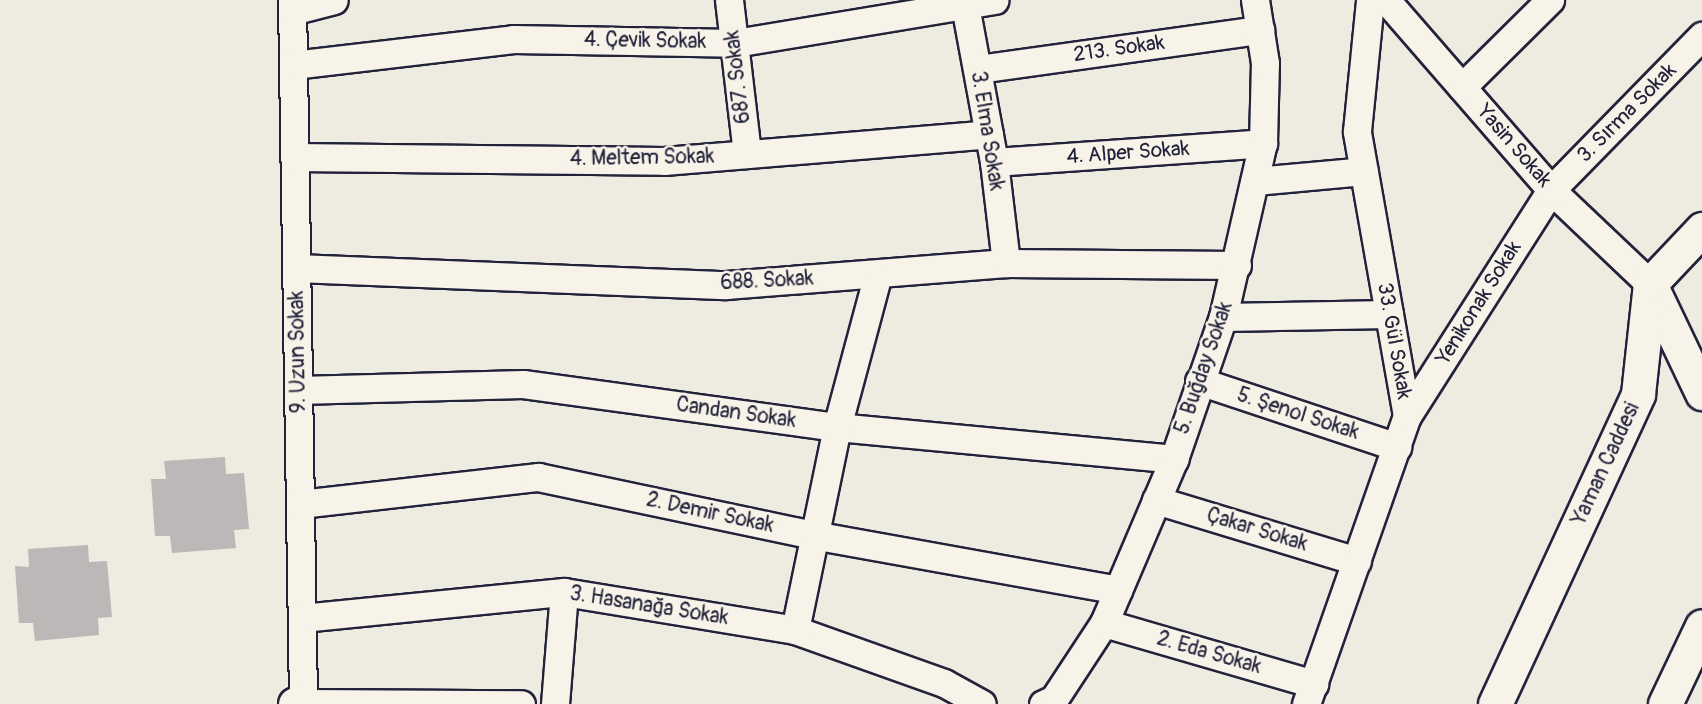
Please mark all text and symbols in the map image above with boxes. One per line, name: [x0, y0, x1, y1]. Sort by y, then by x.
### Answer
street label: 4. Çevik Sokak: [584, 27, 706, 55]
street label: 687. Sokak: [720, 29, 756, 125]
street label: 213. Sokak: [1072, 30, 1166, 68]
street label: 3. Sırma Sokak: [1572, 58, 1682, 168]
street label: 3. Elma Sokak: [965, 69, 1009, 193]
street label: Yasin Sokak: [1471, 100, 1557, 192]
street label: 4. Alper Sokak: [1066, 136, 1190, 170]
street label: 4. Meltem Sokak: [570, 144, 714, 172]
street label: Yenikonak Sokak: [1431, 237, 1527, 369]
street label: 688. Sokak: [720, 266, 814, 296]
street label: 33. Gül Sokak: [1371, 281, 1417, 401]
street label: 9. Uzun Sokak: [284, 290, 312, 414]
street label: 5. Buğday Sokak: [1170, 298, 1238, 438]
street label: 5. Şenol Sokak: [1234, 382, 1362, 446]
street label: Candan Sokak: [675, 392, 797, 434]
street label: Yaman Caddesi: [1567, 399, 1645, 529]
street label: 2. Demir Sokak: [644, 487, 776, 539]
street label: Çakar Sokak: [1203, 503, 1311, 557]
street label: 3. Hasanağa Sokak: [568, 581, 730, 631]
street label: 2. Eda Sokak: [1154, 626, 1264, 680]

